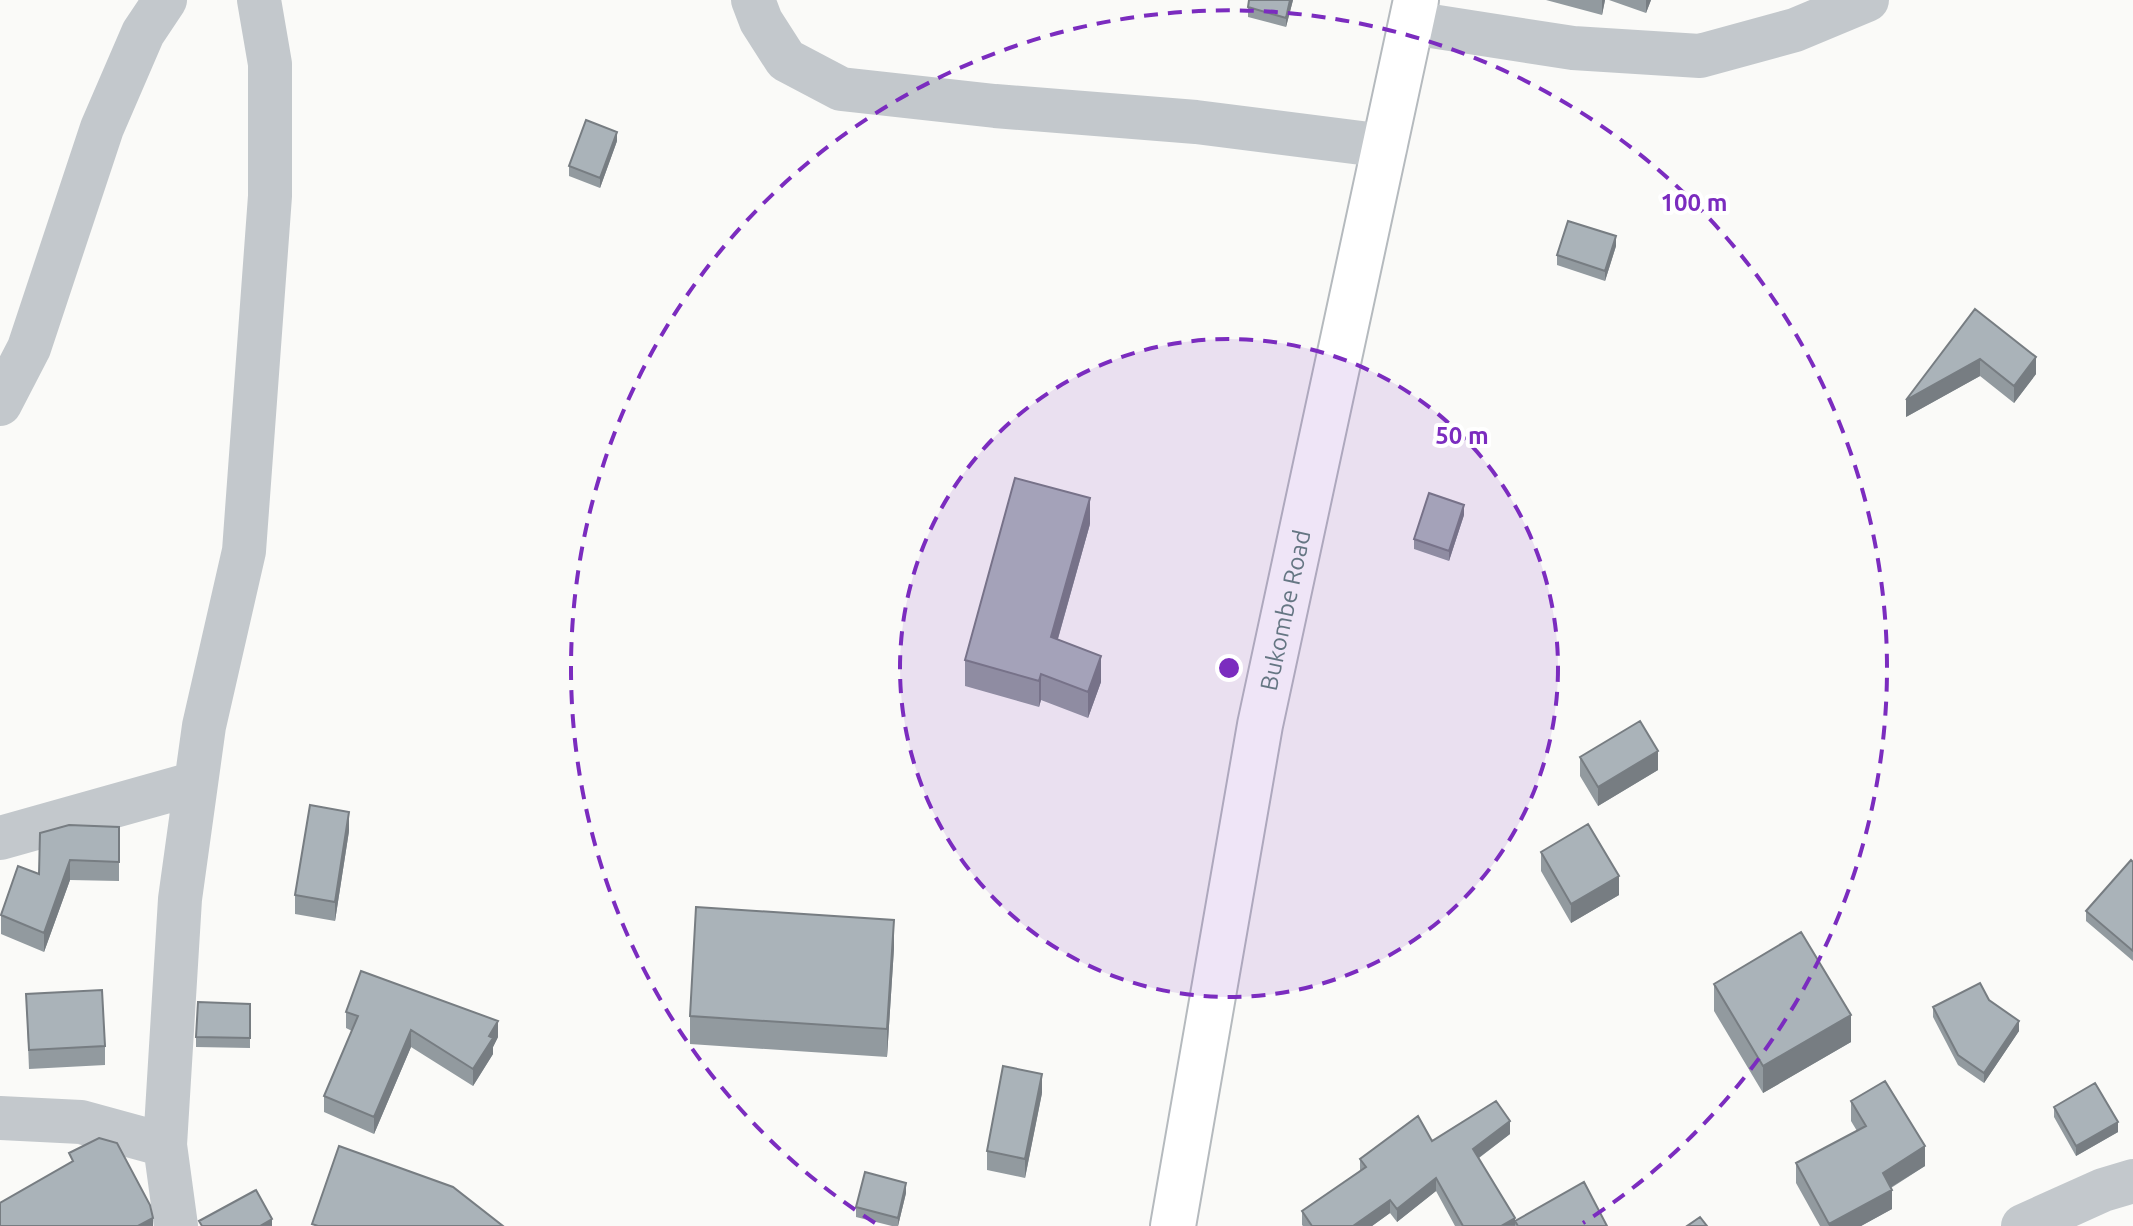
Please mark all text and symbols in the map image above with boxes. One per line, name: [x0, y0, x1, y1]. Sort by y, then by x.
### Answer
text: 100 m: [1661, 189, 1727, 216]
text: 50 m: [1435, 422, 1489, 449]
street label: Bukombe Road: [1254, 527, 1315, 693]
centre of rings: [1215, 654, 1243, 682]

